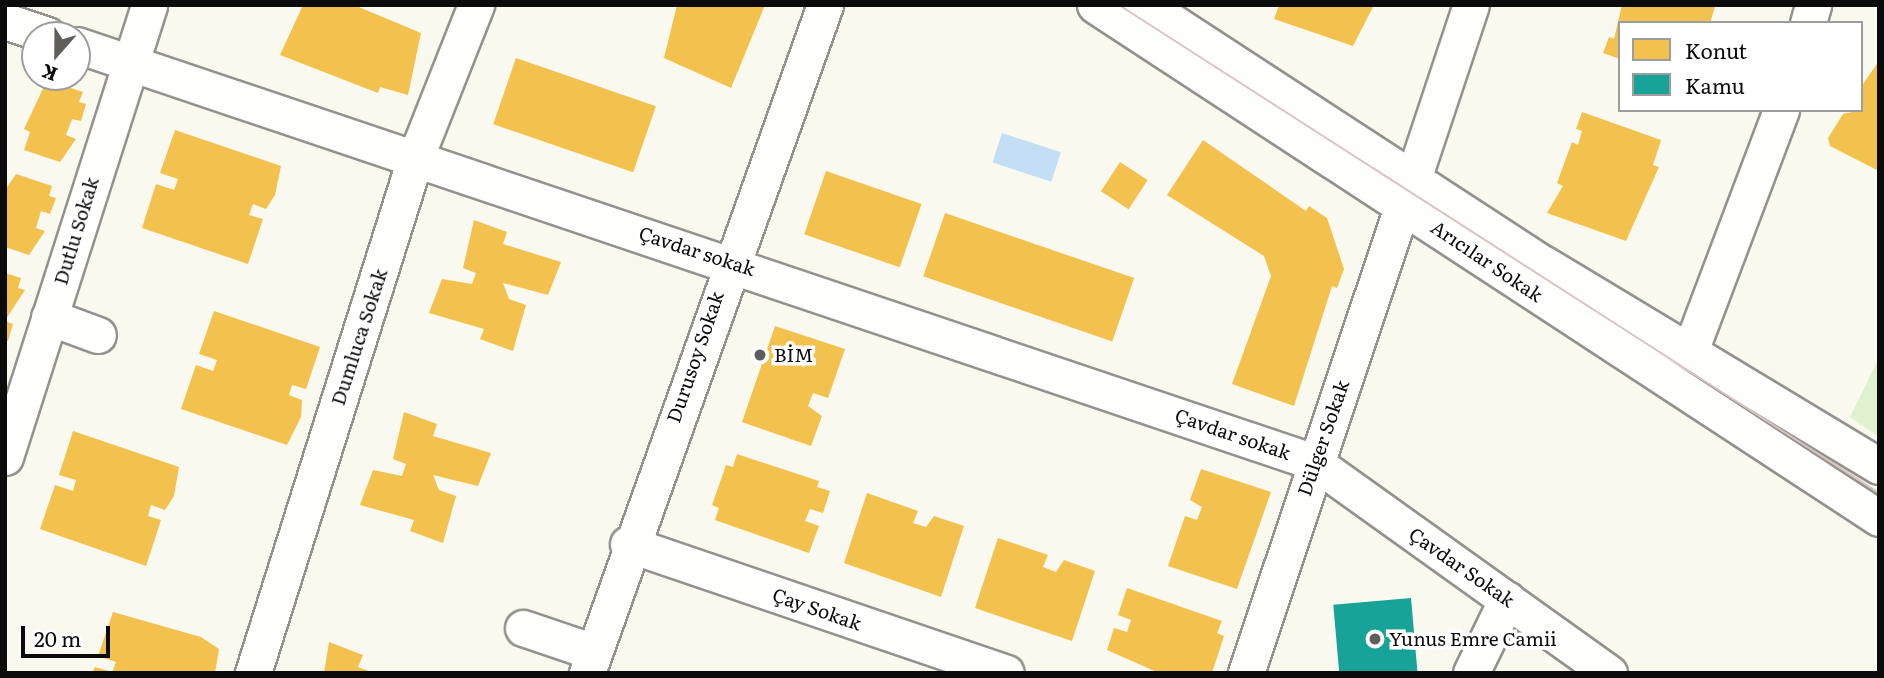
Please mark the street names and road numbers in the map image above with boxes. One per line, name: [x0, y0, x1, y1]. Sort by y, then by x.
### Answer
street label: Dutlu Sokak: [49, 174, 103, 288]
street label: Arıcılar Sokak: [1427, 215, 1547, 307]
street label: Çavdar sokak: [636, 222, 758, 280]
street label: Dumluca Sokak: [326, 266, 392, 408]
street label: Durusoy Sokak: [662, 288, 728, 426]
street label: Dülger Sokak: [1292, 377, 1354, 499]
street label: Çavdar sokak: [1172, 404, 1294, 464]
street label: Çavdar Sokak: [1405, 522, 1519, 612]
street label: Çay Sokak: [769, 583, 865, 635]

